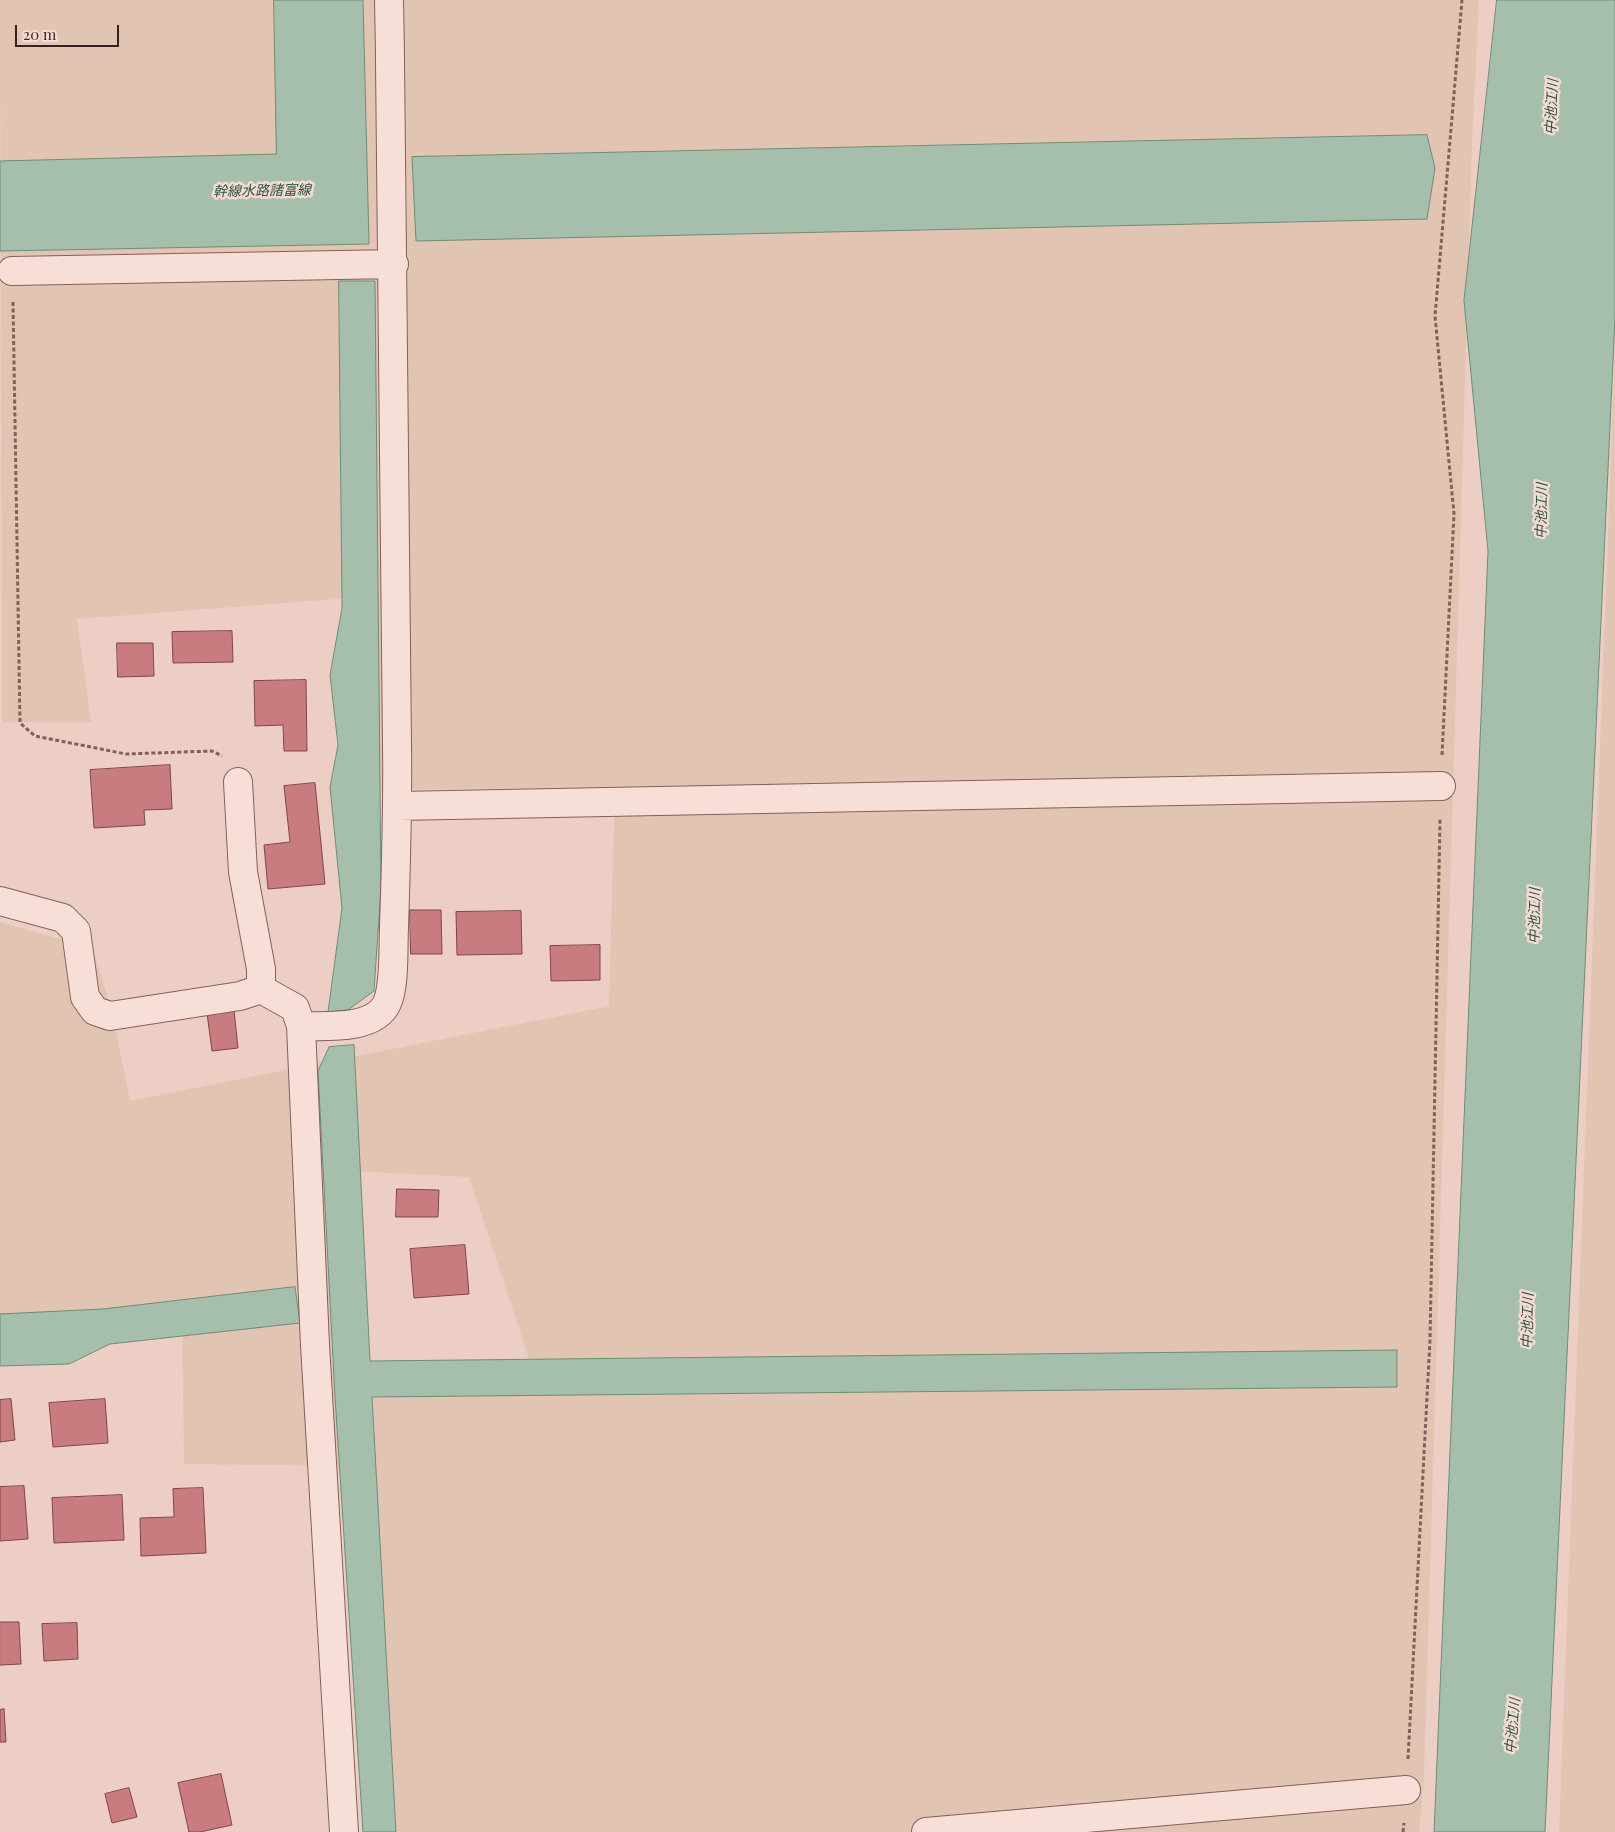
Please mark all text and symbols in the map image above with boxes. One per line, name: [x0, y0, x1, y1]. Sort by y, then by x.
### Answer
scale bar: [18, 15, 121, 47]
text: 20 m: [23, 24, 56, 44]
water label: 中池江川: [1542, 79, 1562, 135]
water label: 幹線水路諸富線: [213, 182, 311, 200]
water label: 中池江川: [1533, 483, 1551, 539]
water label: 中池江川: [1526, 888, 1544, 944]
water label: 中池江川: [1519, 1293, 1537, 1349]
water label: 中池江川: [1502, 1697, 1524, 1755]

